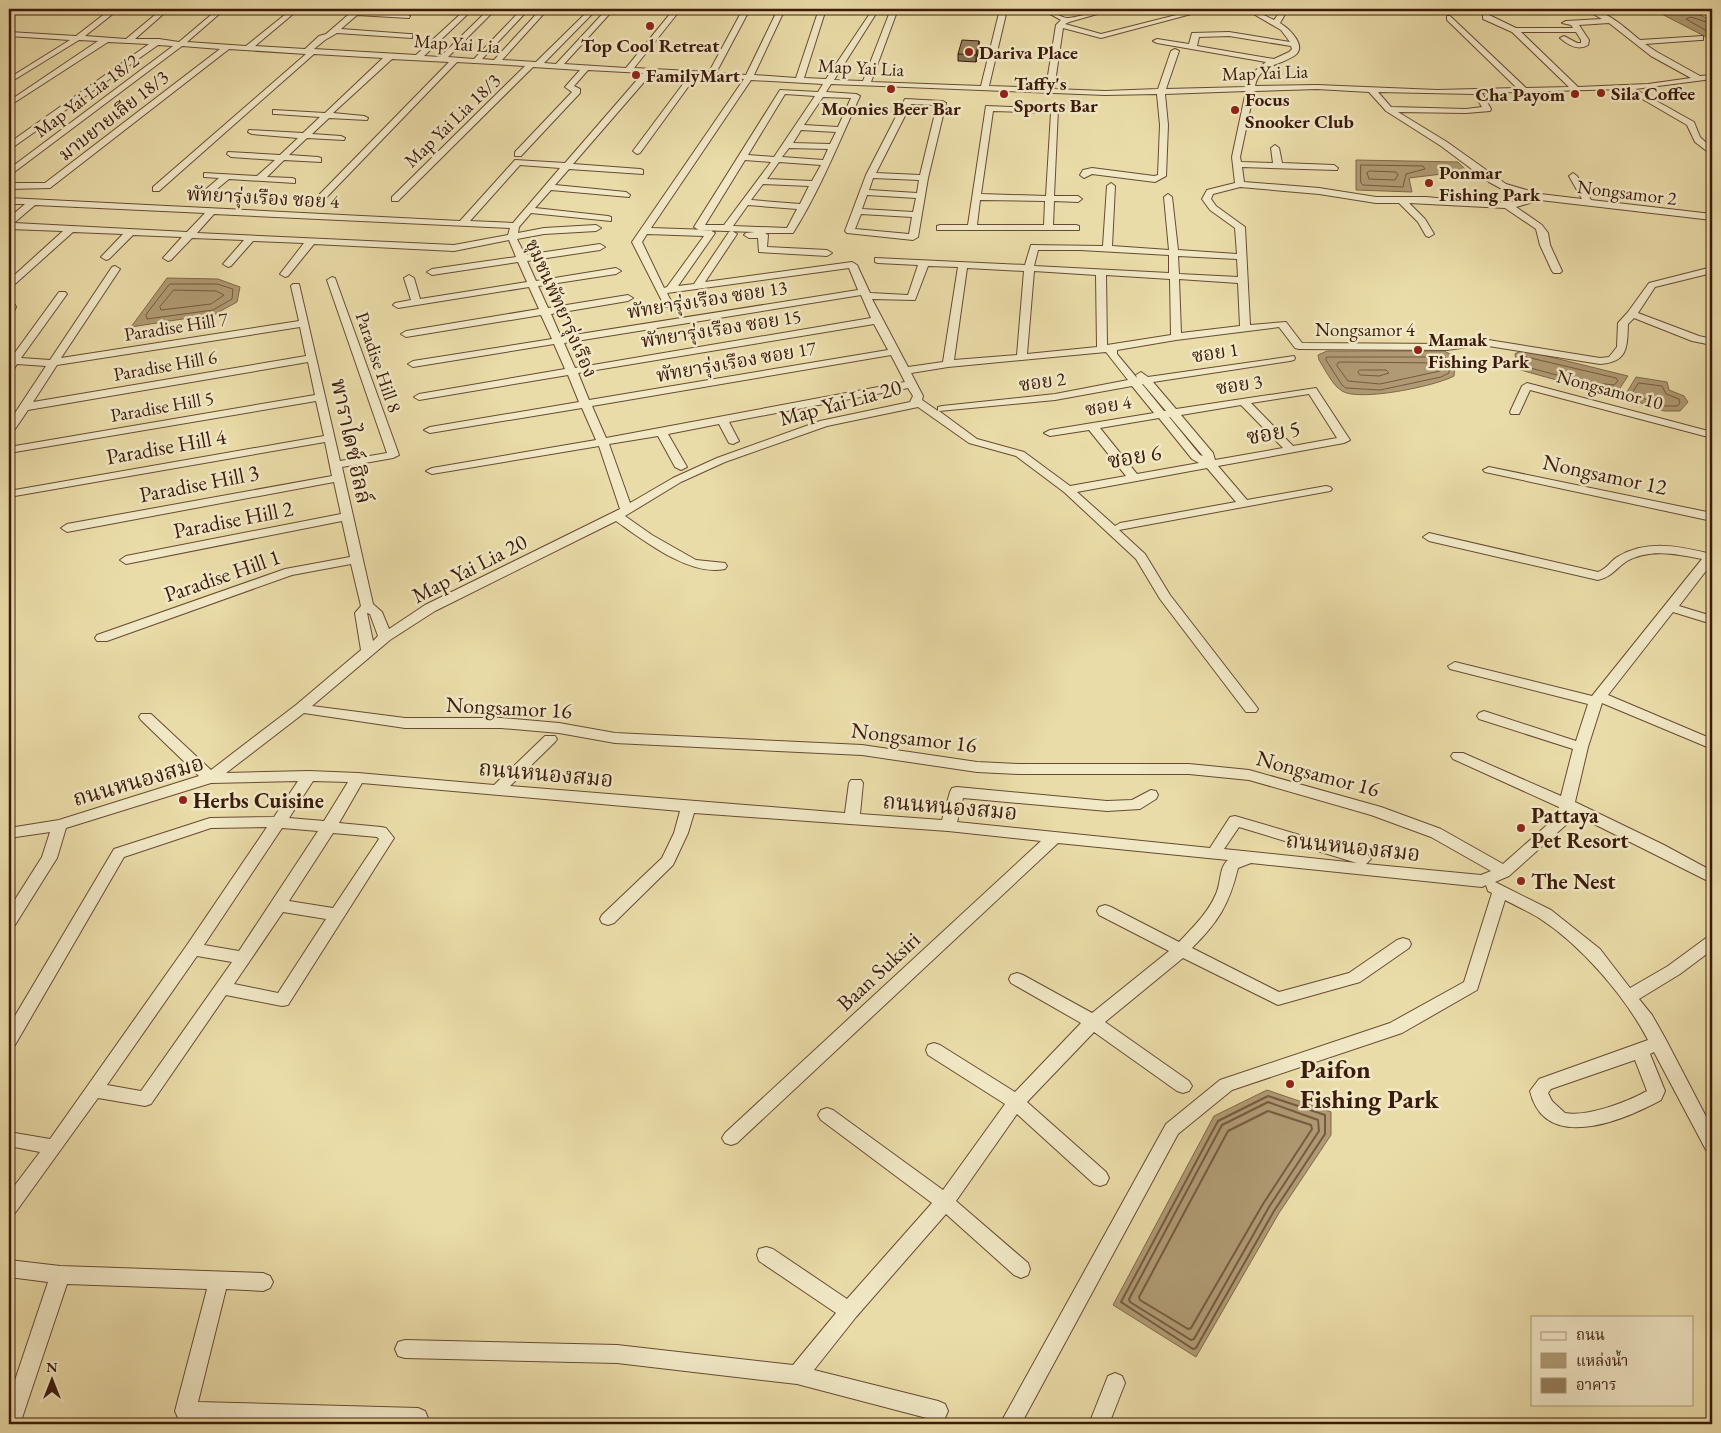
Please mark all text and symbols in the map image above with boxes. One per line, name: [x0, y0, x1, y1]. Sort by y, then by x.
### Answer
marker: Top Cool Retreat: [644, 20, 656, 32]
street label: Map Yai Lia: [413, 28, 501, 59]
place label: Top Cool Retreat: [581, 33, 719, 58]
place label: Dariva Place: [979, 40, 1078, 65]
marker: Dariva Place: [963, 46, 975, 58]
street label: Map Yai Lia 18/2: [29, 48, 144, 143]
street label: Map Yai Lia: [817, 53, 905, 82]
street label: Map Yai Lia: [1221, 58, 1309, 87]
place label: FamilyMart: [646, 63, 740, 88]
street label: มาบยายเลีย 18/3: [53, 64, 174, 166]
street label: Map Yai Lia 18/3: [399, 68, 506, 173]
marker: FamilyMart: [630, 69, 642, 81]
place label: Taffy's Sports Bar: [1014, 71, 1098, 118]
place label: Sila Coffee: [1611, 81, 1695, 106]
place label: Cha Payom: [1476, 82, 1566, 107]
marker: Moonies Beer Bar: [885, 83, 897, 95]
place label: Focus Snooker Club: [1245, 87, 1354, 134]
marker: Sila Coffee: [1595, 87, 1607, 99]
marker: Taffy's Sports Bar: [998, 88, 1010, 100]
marker: Cha Payom: [1569, 88, 1581, 100]
place label: Moonies Beer Bar: [821, 96, 961, 121]
marker: Focus Snooker Club: [1229, 104, 1241, 116]
place label: Ponmar Fishing Park: [1439, 160, 1541, 207]
street label: Nongsamor 2: [1576, 174, 1678, 211]
marker: Ponmar Fishing Park: [1423, 177, 1435, 189]
street label: พัทยารุ่งเรือง ซอย 4: [186, 181, 341, 214]
street label: ชุมชนพัทยารุ่งเรือง: [520, 235, 603, 381]
street label: พัทยารุ่งเรือง ซอย 13: [625, 274, 789, 325]
street label: พัทยารุ่งเรือง ซอย 15: [639, 303, 803, 354]
street label: Paradise Hill 7: [122, 306, 231, 347]
street label: Paradise Hill 8: [350, 309, 407, 416]
street label: Nongsamor 4: [1315, 317, 1416, 342]
place label: Mamak Fishing Park: [1428, 327, 1530, 374]
street label: พัทยารุ่งเรือง ซอย 17: [654, 335, 819, 388]
street label: ซอย 1: [1190, 336, 1240, 369]
street label: Paradise Hill 6: [111, 344, 219, 387]
marker: Mamak Fishing Park: [1412, 344, 1424, 356]
street label: Nongsamor 10: [1554, 363, 1666, 416]
street label: ซอย 2: [1017, 366, 1067, 397]
street label: ซอย 3: [1214, 368, 1264, 401]
street label: Map Yai Lia 20: [776, 372, 905, 433]
street label: พาราไดซ์ ฮิลล์: [324, 376, 379, 506]
street label: Paradise Hill 5: [108, 385, 216, 428]
street label: ซอย 4: [1083, 389, 1134, 422]
street label: ซอย 5: [1244, 414, 1302, 451]
street label: Paradise Hill 4: [104, 422, 229, 471]
street label: ซอย 6: [1105, 437, 1164, 475]
street label: Nongsamor 12: [1540, 447, 1670, 502]
street label: Paradise Hill 3: [137, 458, 261, 509]
street label: Paradise Hill 2: [171, 494, 296, 545]
street label: Map Yai Lia 20: [407, 527, 532, 610]
street label: Paradise Hill 1: [160, 542, 284, 609]
street label: Nongsamor 16: [445, 690, 573, 725]
street label: Nongsamor 16: [850, 715, 979, 760]
street label: Nongsamor 16: [1253, 743, 1383, 804]
street label: ถนนหนองสมอ: [69, 748, 207, 813]
street label: ถนนหนองสมอ: [477, 753, 615, 794]
place label: Herbs Cuisine: [193, 786, 324, 815]
street label: ถนนหนองสมอ: [881, 786, 1019, 827]
marker: Herbs Cuisine: [177, 794, 189, 806]
place label: Pattaya Pet Resort: [1531, 801, 1629, 855]
marker: Pattaya Pet Resort: [1515, 822, 1527, 834]
street label: ถนนหนองสมอ: [1284, 825, 1422, 868]
place label: The Nest: [1531, 867, 1616, 896]
marker: The Nest: [1515, 875, 1527, 887]
street label: Baan Suksiri: [830, 925, 926, 1017]
place label: Paifon Fishing Park: [1300, 1052, 1440, 1116]
marker: Paifon Fishing Park: [1284, 1078, 1296, 1090]
legend: [1531, 1316, 1694, 1406]
text: ถนน: [1576, 1325, 1605, 1344]
text: แหล่งน้ำ: [1576, 1350, 1628, 1370]
north arrow: [28, 1356, 78, 1406]
text: N: [46, 1358, 58, 1376]
text: อาคาร: [1576, 1375, 1616, 1394]

